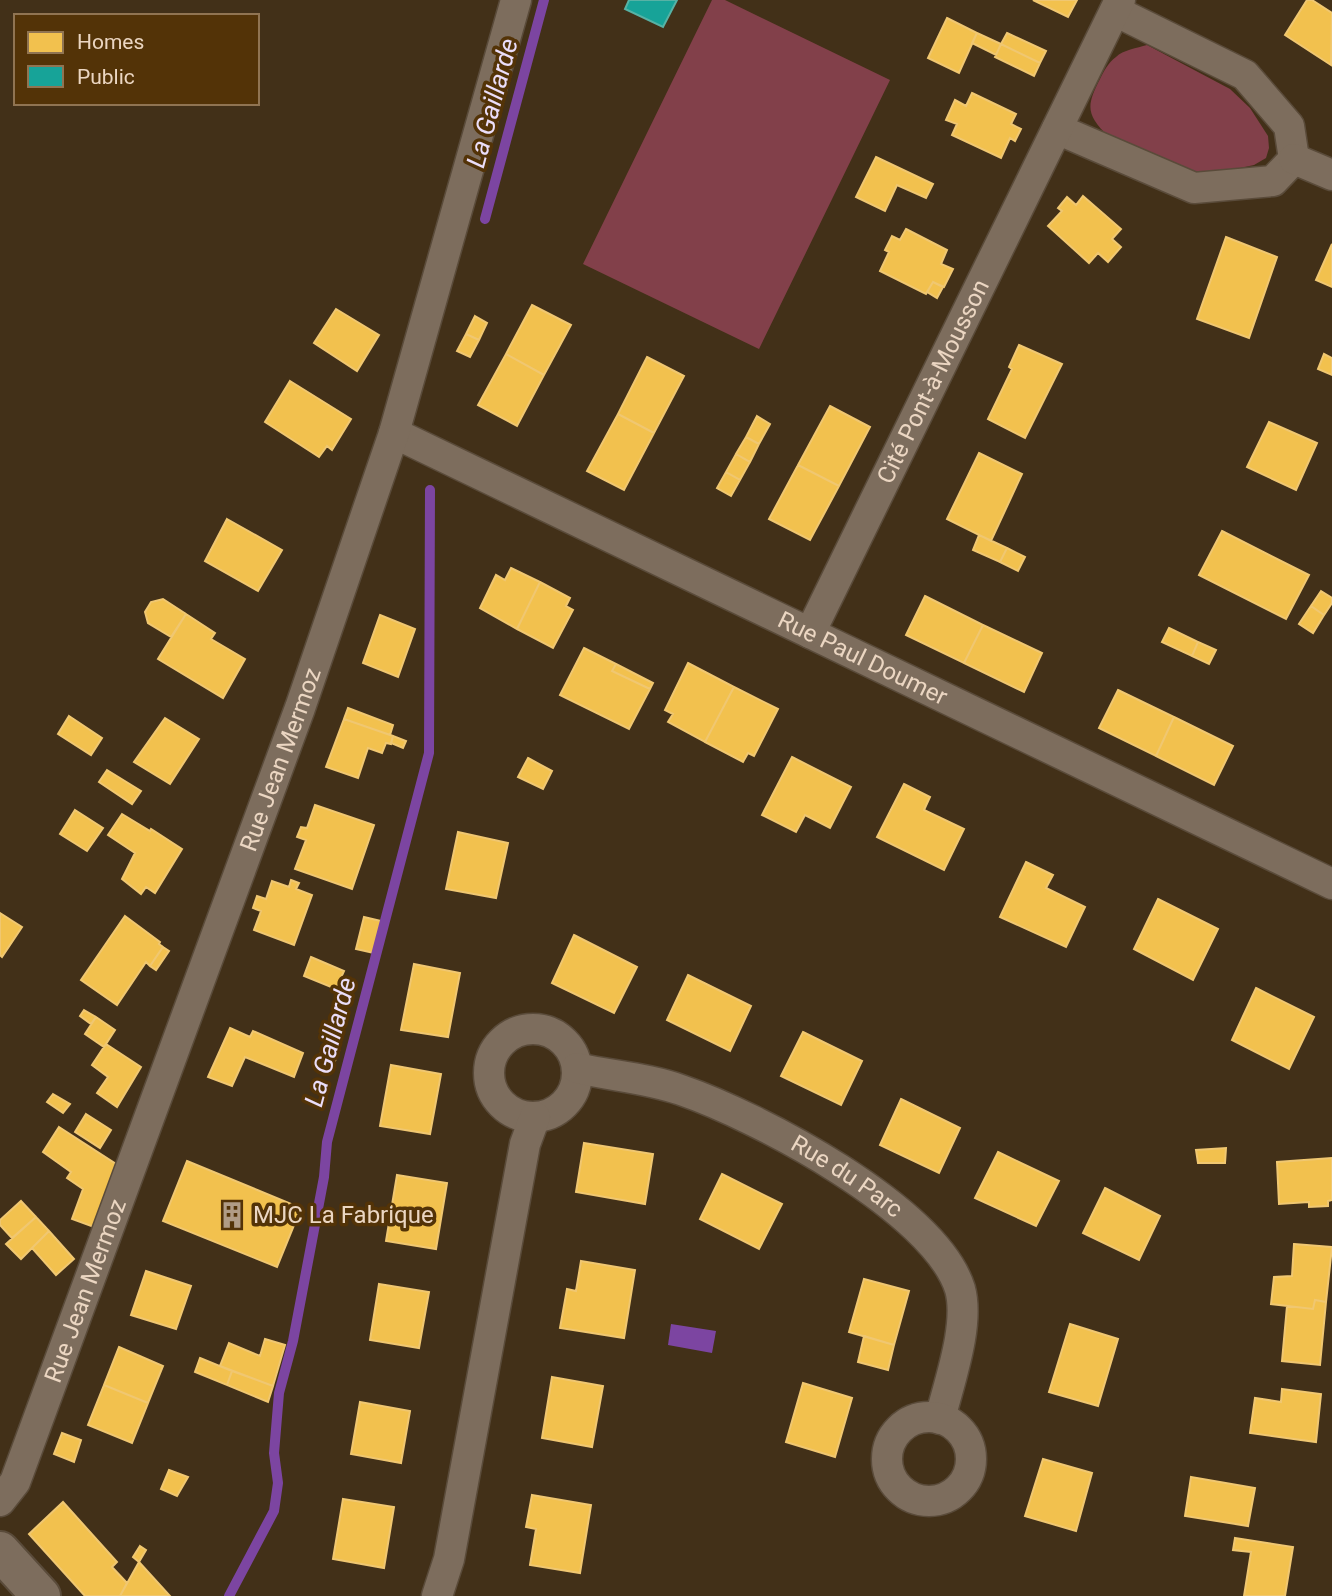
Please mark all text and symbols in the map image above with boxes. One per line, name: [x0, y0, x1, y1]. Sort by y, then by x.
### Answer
legend: [14, 14, 259, 105]
text: Homes: [77, 30, 144, 54]
water label: La Gaillarde: [460, 35, 524, 171]
text: Public: [77, 65, 135, 89]
street label: Cité Pont-à-Mousson: [871, 275, 995, 488]
street label: Rue Paul Doumer: [773, 606, 952, 711]
street label: Rue Jean Mermoz: [234, 664, 327, 855]
water label: La Gaillarde: [298, 974, 362, 1110]
street label: Rue du Parc: [786, 1129, 908, 1223]
street label: Rue Jean Mermoz: [39, 1195, 132, 1386]
building icon: MJC La Fabrique: [217, 1200, 247, 1230]
place label: MJC La Fabrique: [253, 1201, 434, 1229]

